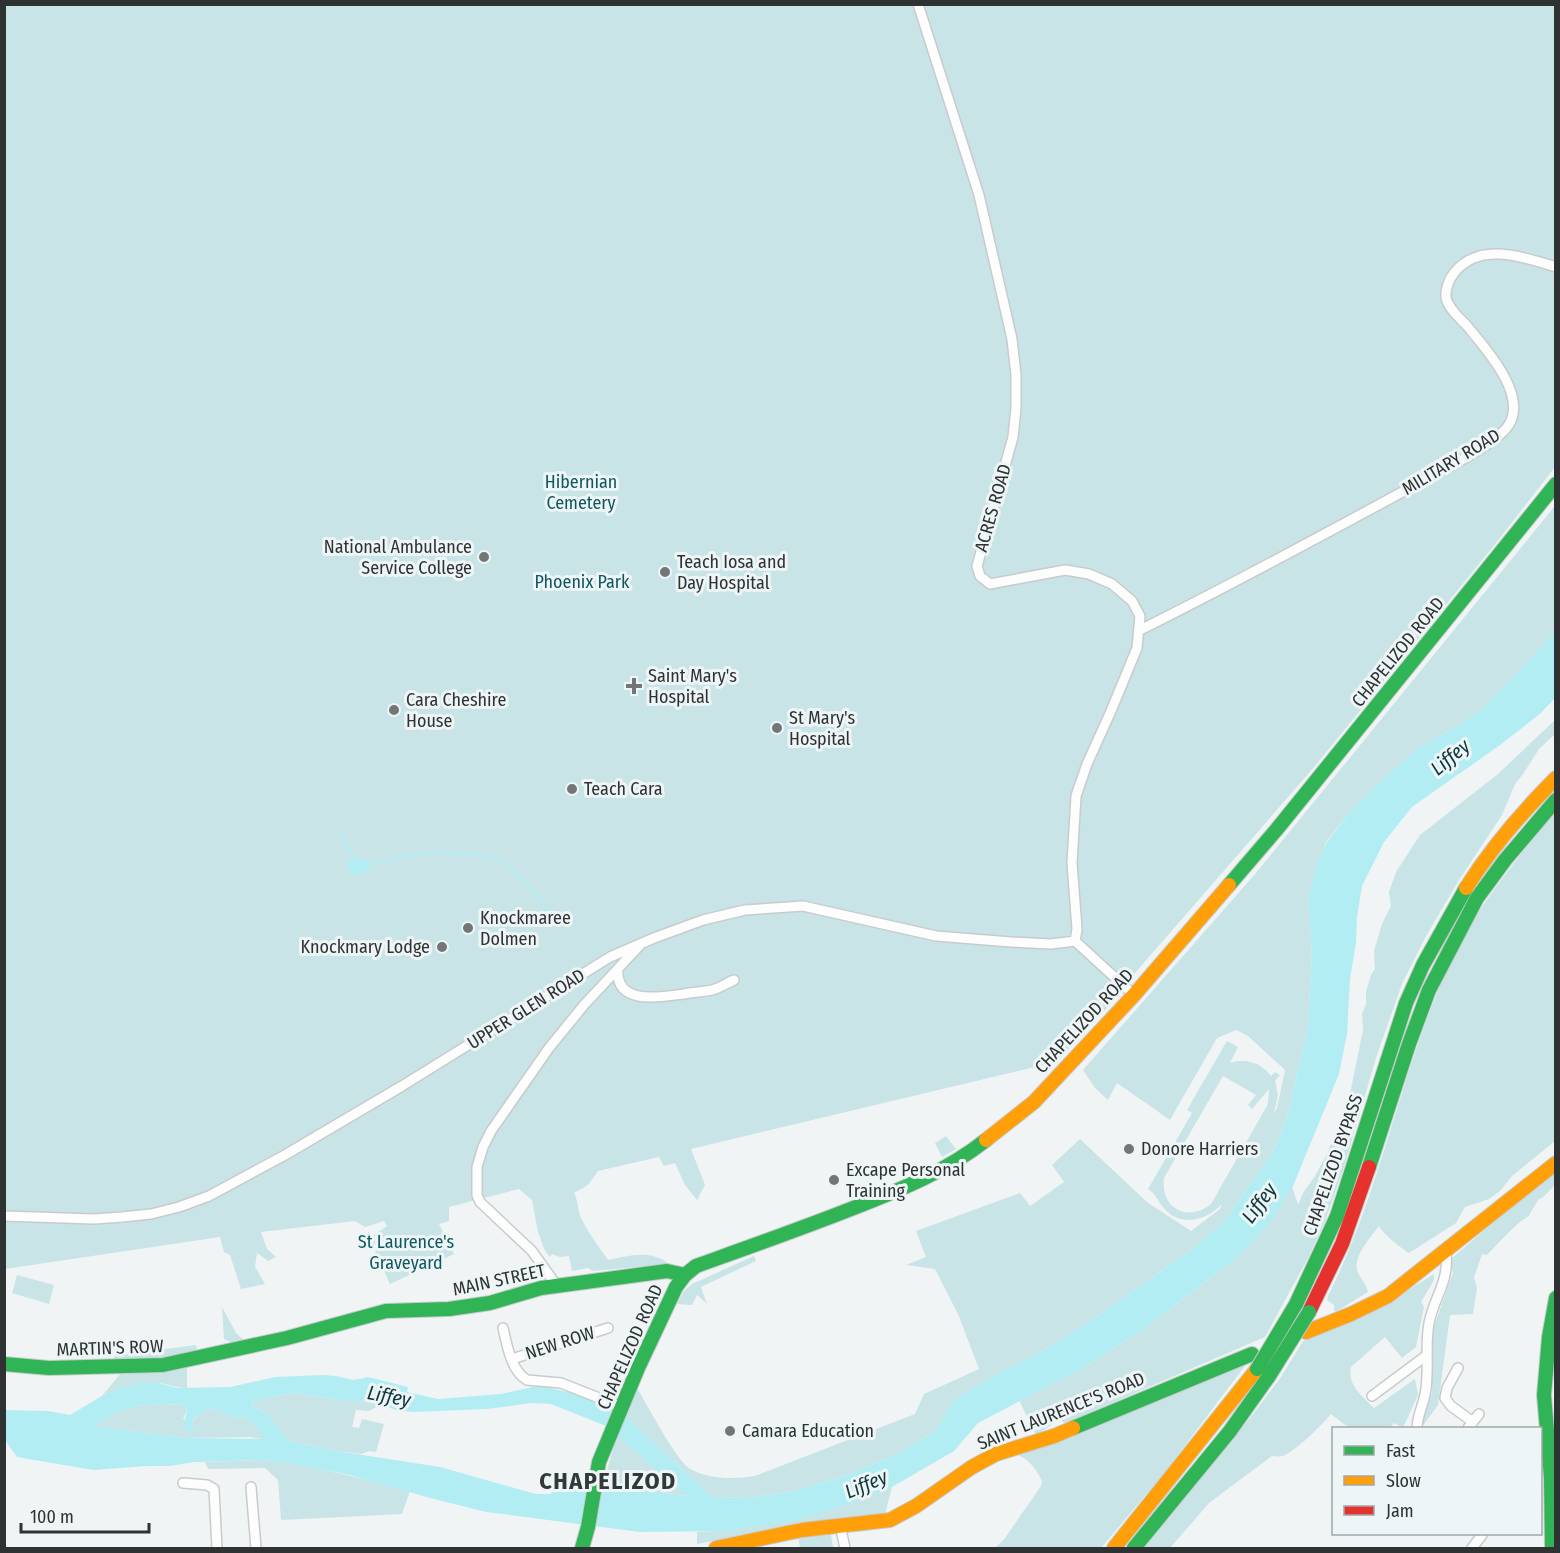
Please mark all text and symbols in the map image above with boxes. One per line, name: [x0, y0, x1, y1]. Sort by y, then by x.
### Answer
street label: MILITARY ROAD: [1398, 424, 1504, 500]
street label: ACRES ROAD: [970, 462, 1016, 554]
park label: Hibernian Cemetery: [545, 471, 617, 514]
place label: National Ambulance Service College: [324, 536, 472, 579]
marker: National Ambulance Service College: [477, 550, 491, 564]
place label: Teach Iosa and Day Hospital: [677, 551, 786, 594]
marker: Teach Iosa and Day Hospital: [658, 565, 672, 579]
park label: Phoenix Park: [534, 571, 630, 593]
street label: CHAPELIZOD ROAD: [1347, 593, 1449, 711]
place label: Saint Mary's Hospital: [648, 665, 737, 708]
marker: Saint Mary's Hospital: [625, 677, 643, 695]
place label: Cara Cheshire House: [406, 689, 506, 732]
marker: Cara Cheshire House: [387, 703, 401, 717]
place label: St Mary's Hospital: [789, 707, 855, 750]
marker: St Mary's Hospital: [770, 721, 784, 735]
water label: Liffey: [1426, 733, 1475, 780]
place label: Teach Cara: [584, 778, 663, 800]
marker: Teach Cara: [565, 782, 579, 796]
place label: Knockmaree Dolmen: [480, 907, 571, 950]
marker: Knockmaree Dolmen: [461, 921, 475, 935]
place label: Knockmary Lodge: [300, 936, 430, 958]
marker: Knockmary Lodge: [435, 940, 449, 954]
street label: UPPER GLEN ROAD: [463, 964, 589, 1054]
street label: CHAPELIZOD ROAD: [1030, 964, 1138, 1078]
street label: CHAPELIZOD BYPASS: [1299, 1091, 1368, 1239]
place label: Donore Harriers: [1141, 1138, 1259, 1160]
marker: Donore Harriers: [1122, 1142, 1136, 1156]
place label: Excape Personal Training: [846, 1159, 965, 1202]
marker: Excape Personal Training: [827, 1173, 841, 1187]
water label: Liffey: [1236, 1177, 1282, 1228]
park label: St Laurence's Graveyard: [358, 1231, 455, 1274]
street label: MAIN STREET: [451, 1259, 548, 1301]
street label: CHAPELIZOD ROAD: [593, 1281, 667, 1413]
street label: NEW ROW: [523, 1321, 598, 1365]
street label: MARTIN'S ROW: [56, 1335, 164, 1361]
street label: SAINT LAURENCE'S ROAD: [974, 1367, 1148, 1455]
water label: Liffey: [365, 1380, 414, 1412]
place label: Camara Education: [742, 1420, 874, 1442]
marker: Camara Education: [723, 1424, 737, 1438]
legend: [1332, 1427, 1542, 1535]
text: Fast: [1386, 1440, 1415, 1462]
water label: Liffey: [841, 1464, 892, 1504]
district label: CHAPELIZOD: [539, 1467, 677, 1495]
text: Slow: [1386, 1470, 1421, 1492]
scale bar: [21, 1496, 148, 1534]
text: Jam: [1386, 1500, 1414, 1522]
text: 100 m: [30, 1506, 74, 1528]

